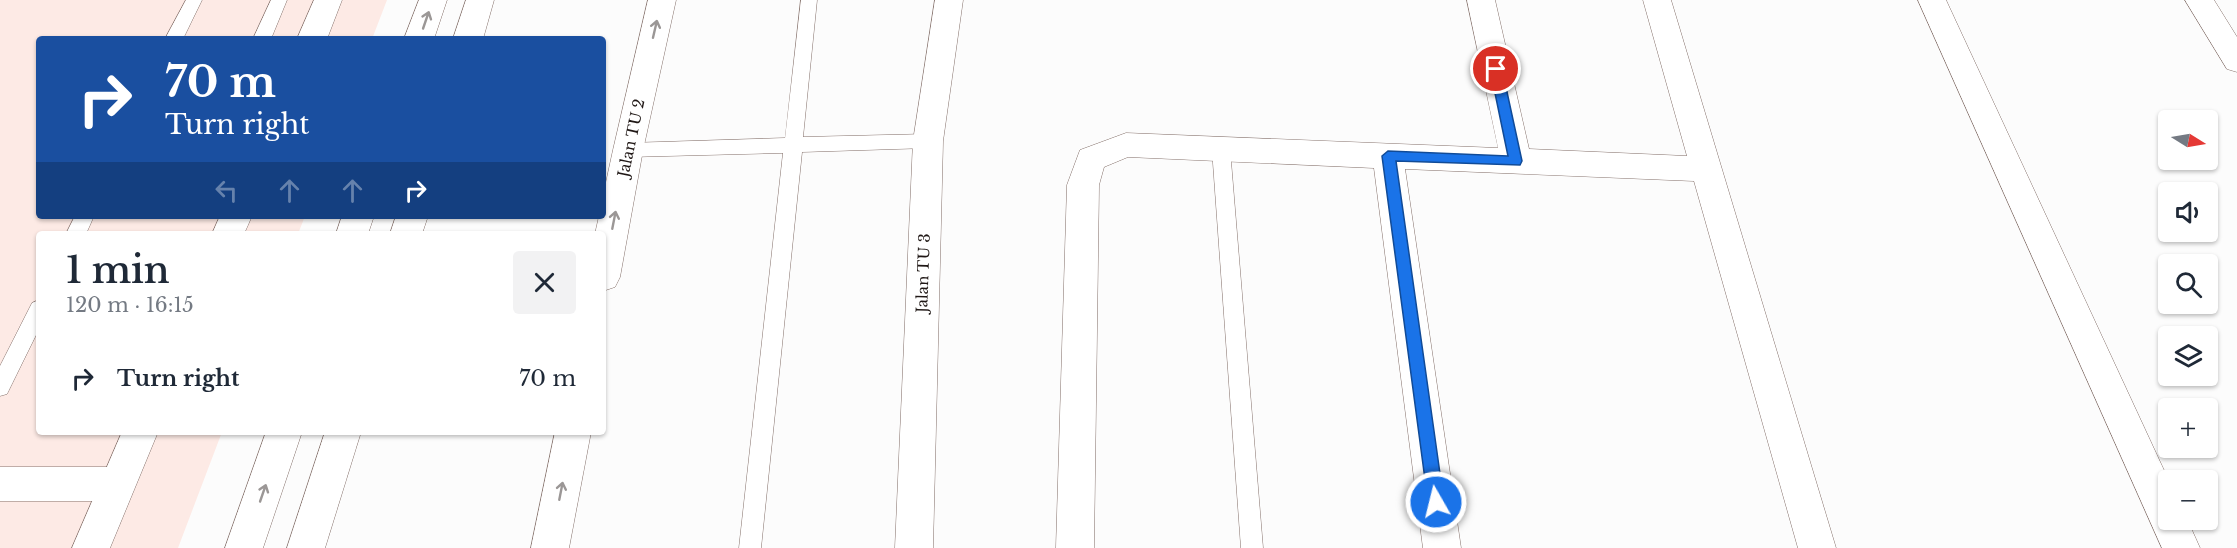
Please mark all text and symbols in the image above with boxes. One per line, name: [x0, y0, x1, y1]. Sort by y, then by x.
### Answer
one-way arrow: [422, 11, 433, 29]
one-way arrow: [650, 20, 662, 39]
pin: [1470, 43, 1521, 94]
icon: arrive: [1479, 52, 1512, 85]
text: 70 m: [165, 56, 276, 108]
icon: right: [66, 60, 144, 138]
street label: Jalan TU 2: [613, 97, 649, 181]
text: Turn right: [165, 108, 309, 141]
north arrow: [2158, 110, 2218, 170]
map controls: [2158, 110, 2218, 530]
icon: left: [210, 174, 243, 207]
icon: ahead: [273, 174, 306, 207]
icon: ahead: [336, 174, 369, 207]
icon: right: [399, 174, 432, 207]
button: sound: [2158, 182, 2218, 242]
one-way arrow: [609, 210, 620, 230]
street label: Jalan TU 3: [912, 233, 934, 315]
text: 1 min: [66, 248, 170, 293]
button: close: [513, 251, 576, 314]
button: search: [2158, 254, 2218, 314]
text: 120 m · 16:15: [66, 293, 194, 317]
button: layers: [2158, 326, 2218, 386]
icon: right: [66, 362, 99, 395]
text: Turn right: [117, 365, 239, 392]
text: 70 m: [519, 365, 576, 392]
button: +: [2158, 398, 2218, 458]
position arrow: [1404, 470, 1468, 534]
button: −: [2158, 470, 2218, 530]
one-way arrow: [556, 481, 567, 501]
one-way arrow: [258, 484, 269, 503]

